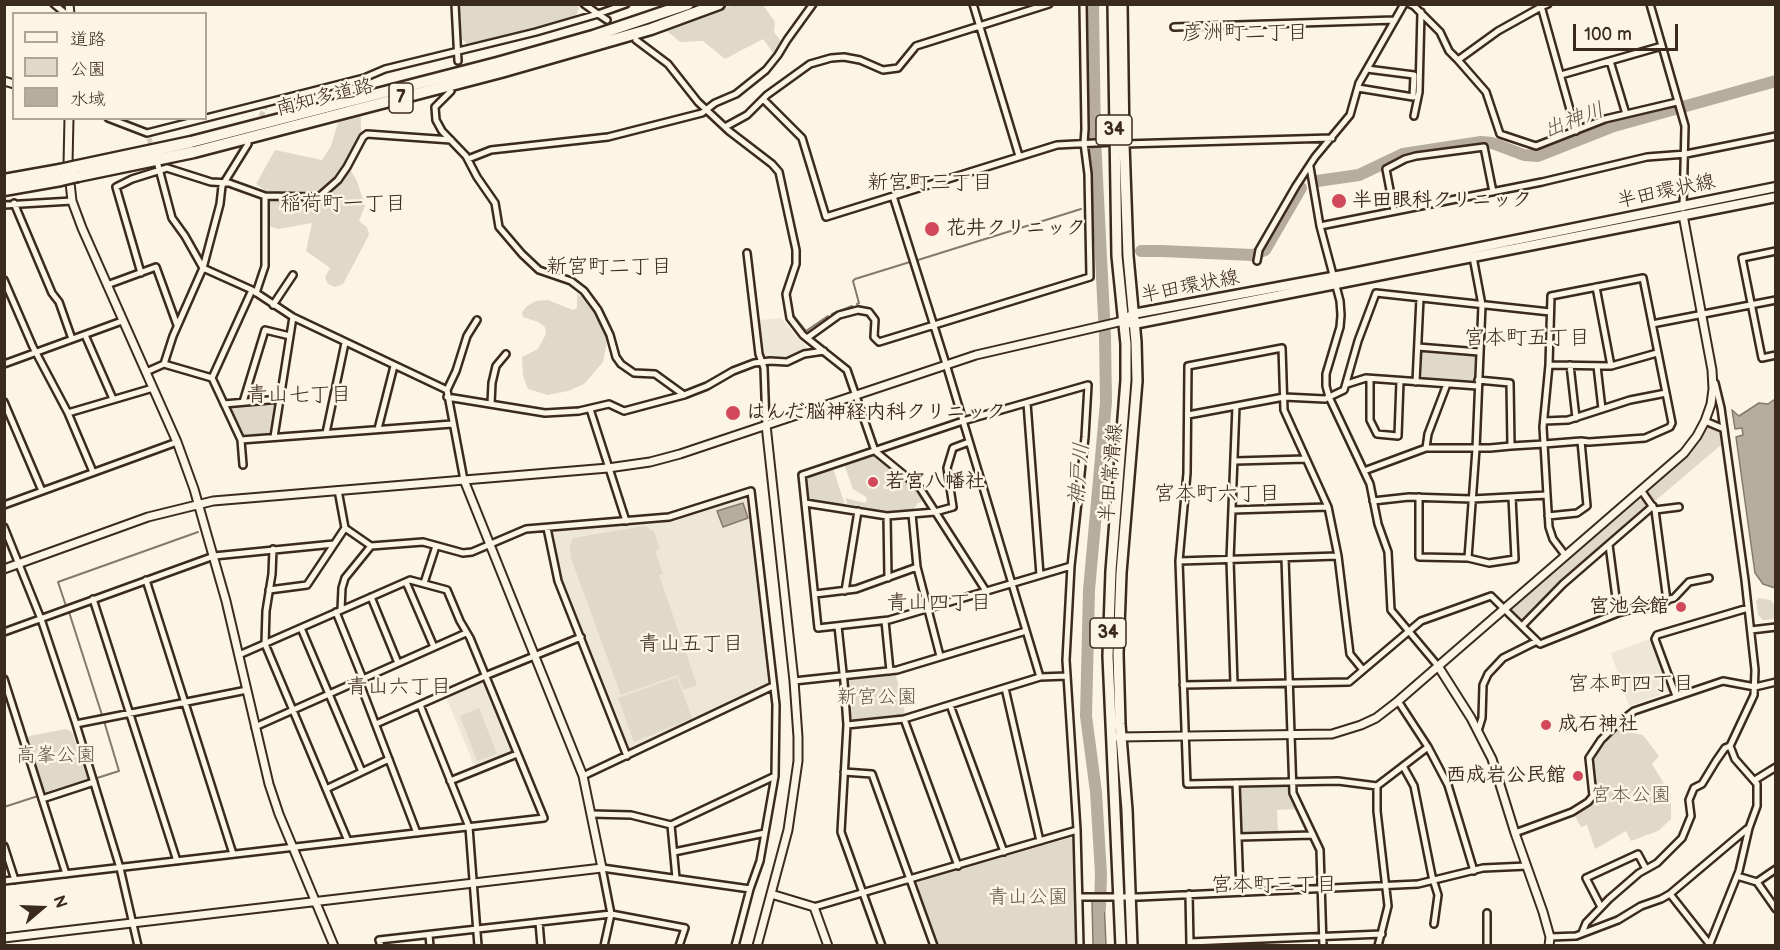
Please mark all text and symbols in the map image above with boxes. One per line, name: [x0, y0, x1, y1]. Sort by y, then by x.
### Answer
legend: [12, 12, 207, 120]
scale bar: [1576, 12, 1681, 50]
district label: 彦洲町二丁目: [1182, 21, 1308, 47]
text: 100 m: [1584, 24, 1632, 45]
text: 道路: [70, 29, 106, 50]
text: 公園: [70, 59, 106, 80]
street label: 南知多道路: [274, 74, 376, 122]
road number: 7: [389, 83, 413, 113]
text: 水域: [70, 89, 106, 110]
water label: 出神川: [1540, 98, 1608, 144]
road number: 34: [1096, 115, 1132, 145]
street label: 半田環状線: [1615, 170, 1717, 214]
district label: 新宮町三丁目: [867, 171, 993, 197]
place label: 半田眼科クリニック: [1352, 189, 1532, 213]
district label: 稲荷町一丁目: [280, 192, 406, 218]
marker: 半田眼科クリニック: [1330, 192, 1348, 210]
place label: 花井クリニック: [946, 217, 1086, 241]
marker: 花井クリニック: [923, 220, 941, 238]
district label: 新宮町二丁目: [546, 255, 672, 281]
street label: 半田環状線: [1139, 266, 1241, 308]
district label: 宮本町五丁目: [1464, 326, 1590, 352]
district label: 青山七丁目: [247, 383, 351, 409]
place label: はんだ脳神経内科クリニック: [746, 401, 1006, 425]
marker: はんだ脳神経内科クリニック: [724, 404, 742, 422]
street label: 半田常滑線: [1096, 422, 1128, 524]
water label: 神戸川: [1065, 442, 1095, 506]
place label: 若宮八幡社: [885, 470, 985, 494]
marker: 若宮八幡社: [866, 475, 880, 489]
district label: 宮本町六丁目: [1154, 482, 1280, 508]
district label: 青山四丁目: [887, 591, 991, 617]
place label: 宮池会館: [1589, 595, 1669, 619]
marker: 宮池会館: [1674, 600, 1688, 614]
road number: 34: [1090, 618, 1126, 648]
district label: 青山五丁目: [639, 632, 743, 658]
district label: 宮本町四丁目: [1568, 672, 1694, 698]
district label: 青山六丁目: [347, 675, 451, 701]
park label: 新宮公園: [837, 686, 917, 710]
place label: 成石神社: [1558, 713, 1638, 737]
marker: 成石神社: [1539, 718, 1553, 732]
park label: 高峯公園: [16, 744, 96, 768]
place label: 西成岩公民館: [1446, 764, 1566, 788]
marker: 西成岩公民館: [1571, 769, 1585, 783]
park label: 宮本公園: [1591, 784, 1671, 808]
district label: 宮本町三丁目: [1211, 873, 1337, 899]
north arrow: [12, 878, 72, 938]
park label: 青山公園: [988, 886, 1068, 910]
text: N: [49, 893, 70, 911]

